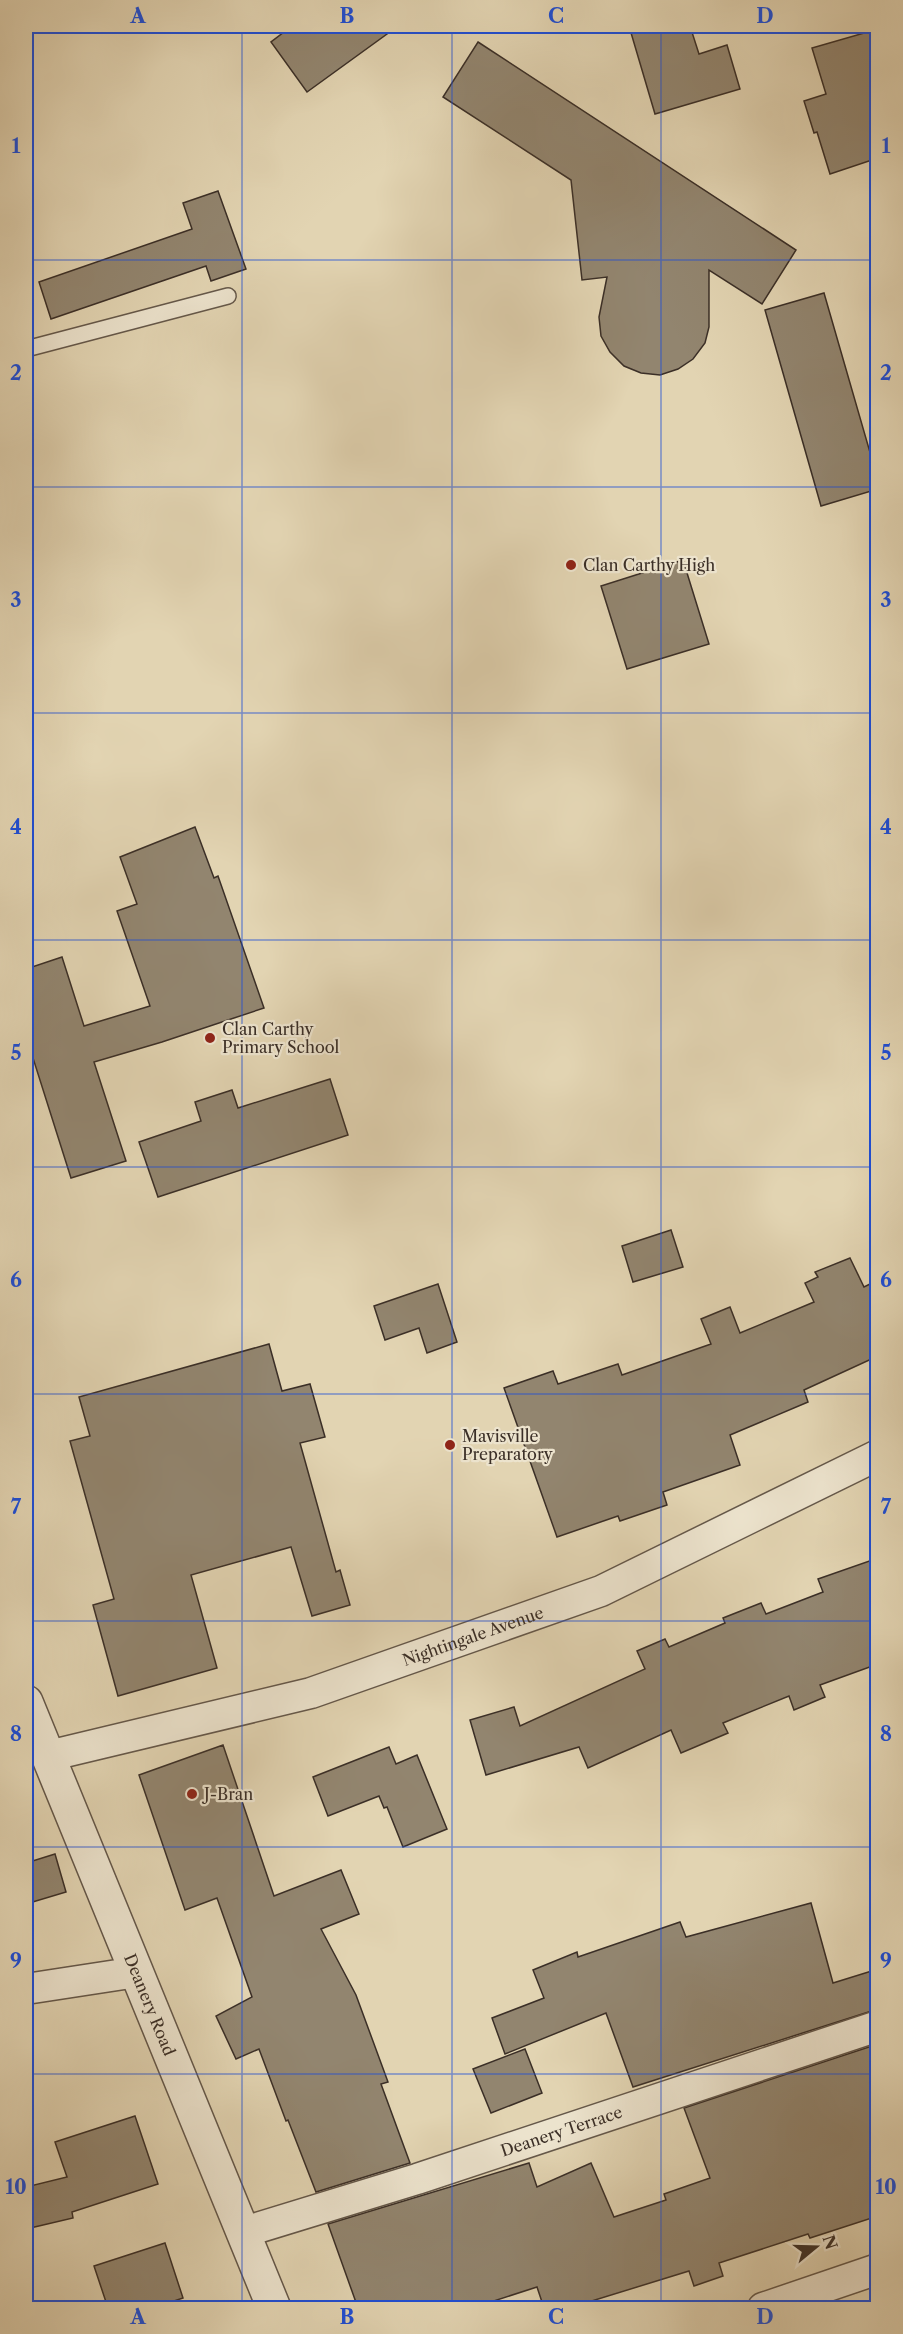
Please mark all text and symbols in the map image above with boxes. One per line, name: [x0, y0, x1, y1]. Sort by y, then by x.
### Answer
text: A: [129, 4, 146, 28]
text: B: [340, 4, 355, 28]
text: C: [548, 4, 564, 28]
text: D: [756, 4, 774, 28]
text: 1: [12, 134, 21, 158]
text: 1: [882, 134, 891, 158]
text: 2: [10, 361, 22, 385]
text: 2: [880, 361, 892, 385]
place label: Clan Carthy High: [583, 555, 715, 575]
marker: Clan Carthy High: [564, 558, 578, 572]
text: 3: [10, 588, 22, 612]
text: 3: [880, 588, 892, 612]
text: 4: [10, 815, 22, 839]
text: 4: [880, 815, 892, 839]
place label: Clan Carthy Primary School: [222, 1019, 340, 1057]
marker: Clan Carthy Primary School: [203, 1031, 217, 1045]
text: 5: [10, 1041, 22, 1065]
text: 5: [880, 1041, 892, 1065]
text: 6: [10, 1268, 22, 1292]
text: 6: [880, 1268, 892, 1292]
place label: Mavisville Preparatory: [462, 1426, 554, 1464]
marker: Mavisville Preparatory: [443, 1438, 457, 1452]
text: 7: [11, 1495, 22, 1519]
text: 7: [881, 1495, 892, 1519]
street label: Nightingale Avenue: [400, 1602, 546, 1670]
text: 8: [10, 1722, 22, 1746]
text: 8: [880, 1722, 892, 1746]
place label: J-Bran: [201, 1784, 253, 1804]
marker: J-Bran: [185, 1787, 199, 1801]
text: 9: [10, 1949, 22, 1973]
text: 9: [880, 1949, 892, 1973]
street label: Deanery Road: [120, 1951, 180, 2059]
street label: Deanery Terrace: [498, 2102, 625, 2161]
text: 10: [5, 2175, 27, 2199]
text: 10: [875, 2175, 897, 2199]
north arrow: [786, 2217, 846, 2277]
text: N: [818, 2232, 842, 2252]
text: A: [129, 2305, 146, 2329]
text: B: [340, 2305, 355, 2329]
text: C: [548, 2305, 564, 2329]
text: D: [756, 2305, 774, 2329]

